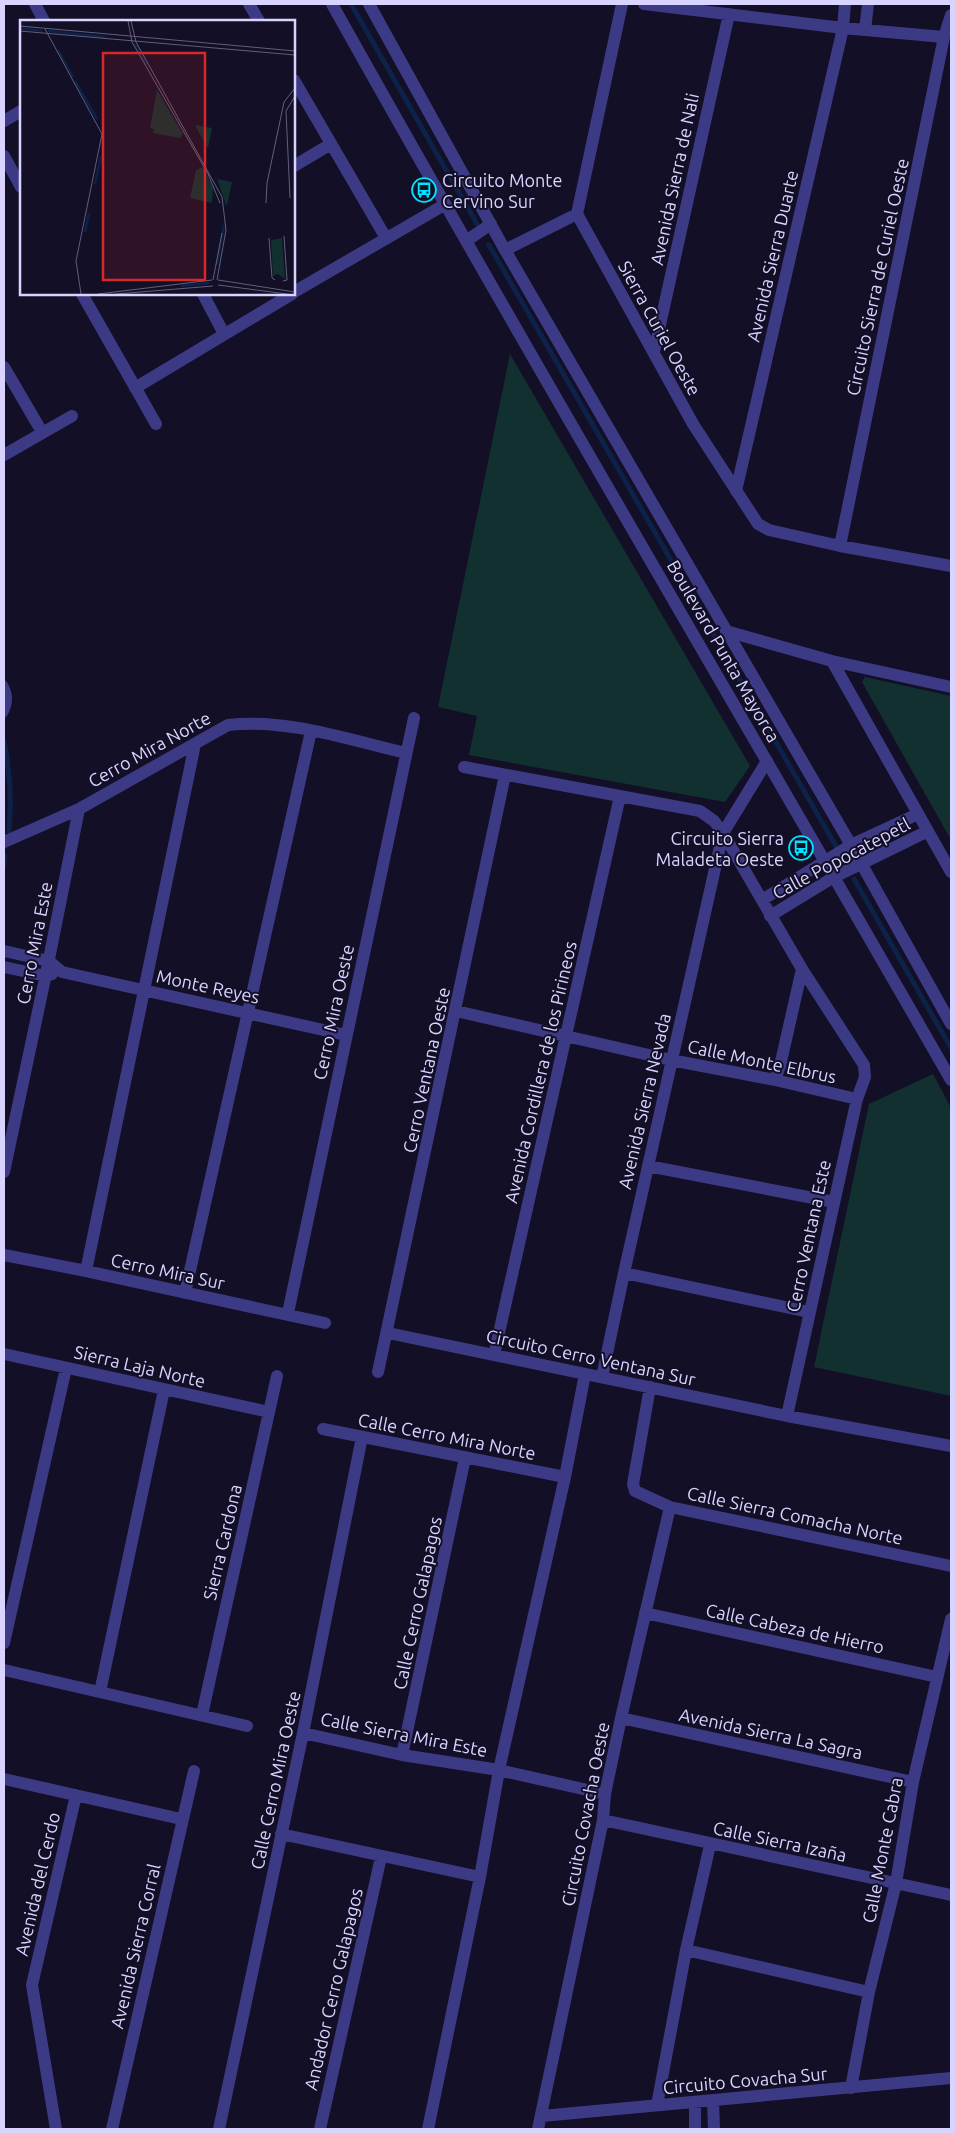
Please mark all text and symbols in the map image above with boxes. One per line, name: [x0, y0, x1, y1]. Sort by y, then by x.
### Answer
inset map: [20, 20, 295, 295]
street label: Avenida Sierra de Nali: [646, 91, 702, 267]
street label: Circuito Sierra de Curiel Oeste: [842, 157, 912, 397]
street label: Avenida Sierra Duarte: [743, 168, 801, 344]
place label: Circuito Monte Cervino Sur: [442, 170, 562, 211]
bus stop icon: Circuito Monte Cervino Sur: [411, 177, 437, 203]
street label: Sierra Curiel Oeste: [615, 257, 705, 399]
street label: Boulevard Punta Mayorca: [664, 557, 784, 745]
street label: Cerro Mira Norte: [84, 707, 214, 791]
street label: Calle Popocatepetl: [769, 813, 913, 903]
place label: Circuito Sierra Maladeta Oeste: [656, 828, 784, 869]
bus stop icon: Circuito Sierra Maladeta Oeste: [788, 835, 814, 861]
street label: Cerro Mira Este: [12, 880, 56, 1006]
street label: Avenida Cordillera de los Pirineos: [500, 939, 580, 1205]
street label: Cerro Mira Oeste: [309, 942, 357, 1082]
street label: Monte Reyes: [155, 965, 262, 1007]
street label: Cerro Ventana Oeste: [399, 985, 453, 1155]
street label: Avenida Sierra Nevada: [614, 1011, 674, 1191]
street label: Calle Monte Elbrus: [686, 1035, 838, 1087]
street label: Cerro Ventana Este: [782, 1158, 834, 1314]
street label: Cerro Mira Sur: [109, 1249, 227, 1293]
street label: Circuito Cerro Ventana Sur: [484, 1325, 698, 1389]
street label: Sierra Laja Norte: [72, 1341, 208, 1391]
street label: Calle Cerro Mira Norte: [357, 1409, 537, 1463]
street label: Sierra Cardona: [199, 1482, 245, 1602]
street label: Calle Sierra Comacha Norte: [685, 1482, 905, 1548]
street label: Calle Cerro Galapagos: [389, 1514, 445, 1691]
street label: Calle Cabeza de Hierro: [704, 1599, 886, 1657]
street label: Calle Cerro Mira Oeste: [246, 1689, 304, 1871]
street label: Avenida Sierra La Sagra: [677, 1704, 865, 1762]
street label: Calle Sierra Mira Este: [319, 1708, 489, 1760]
street label: Circuito Covacha Oeste: [557, 1720, 613, 1908]
street label: Calle Monte Cabra: [858, 1775, 906, 1925]
street label: Avenida del Cerdo: [11, 1810, 63, 1958]
street label: Calle Sierra Izaña: [711, 1817, 849, 1865]
street label: Avenida Sierra Corral: [106, 1861, 164, 2030]
street label: Andador Cerro Galapagos: [300, 1886, 366, 2092]
street label: Circuito Covacha Sur: [662, 2063, 828, 2097]

